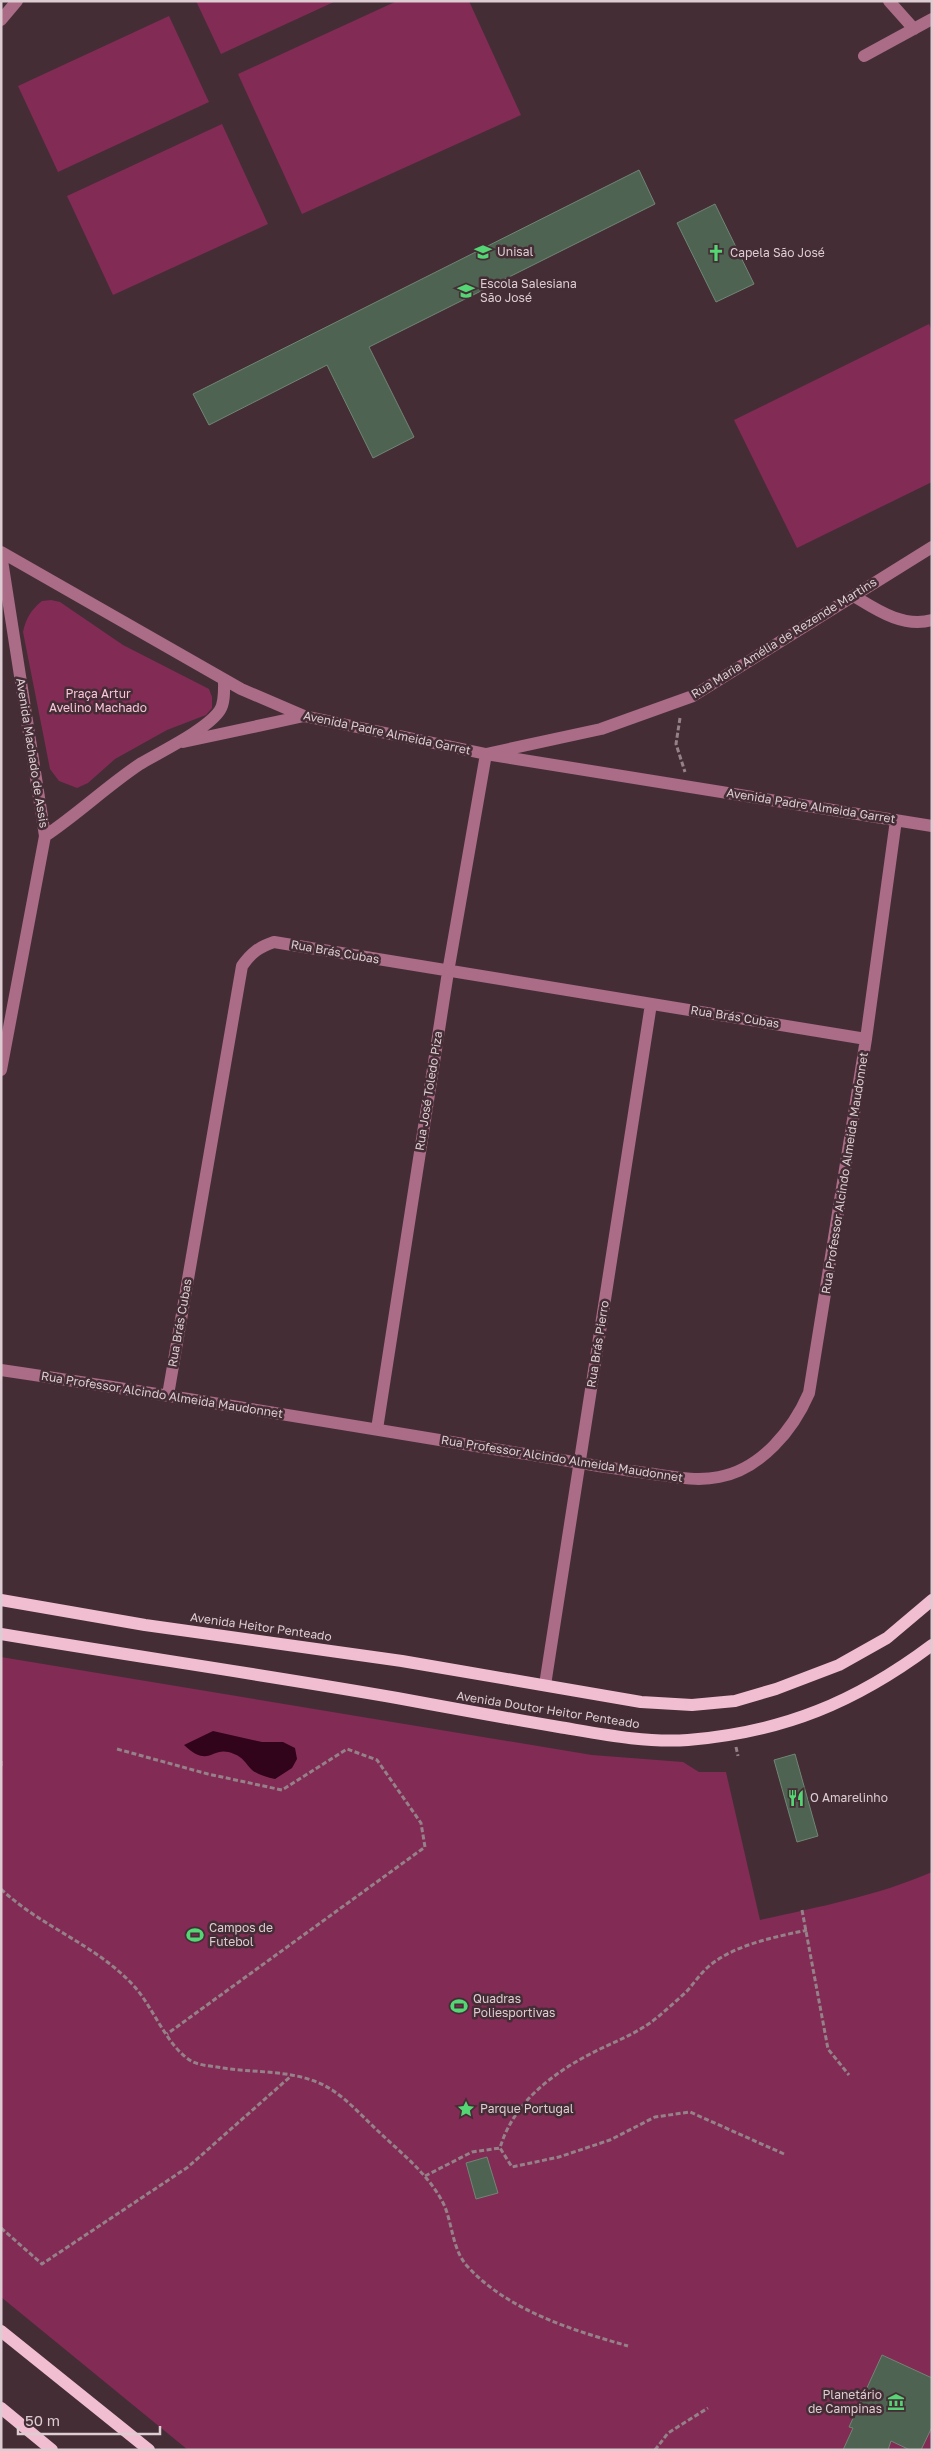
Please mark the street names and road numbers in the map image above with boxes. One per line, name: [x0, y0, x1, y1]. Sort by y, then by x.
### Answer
street label: Rua Maria Amélia de Rezende Martins: [688, 574, 879, 701]
street label: Avenida Machado de Assis: [13, 677, 52, 829]
street label: Avenida Padre Almeida Garret: [302, 707, 472, 758]
street label: Avenida Padre Almeida Garret: [726, 785, 897, 826]
street label: Rua Brás Cubas: [290, 936, 381, 967]
street label: Rua Brás Cubas: [690, 1002, 781, 1031]
street label: Rua José Toledo Piza: [412, 1030, 445, 1152]
street label: Rua Professor Alcindo Almeida Maudonnet: [818, 1051, 871, 1295]
street label: Rua Brás Cubas: [164, 1277, 195, 1368]
street label: Rua Brás Pierro: [583, 1299, 612, 1389]
street label: Rua Professor Alcindo Almeida Maudonnet: [40, 1368, 284, 1421]
street label: Rua Professor Alcindo Almeida Maudonnet: [440, 1432, 684, 1485]
street label: Avenida Heitor Penteado: [189, 1609, 333, 1644]
street label: Avenida Doutor Heitor Penteado: [455, 1688, 641, 1731]

